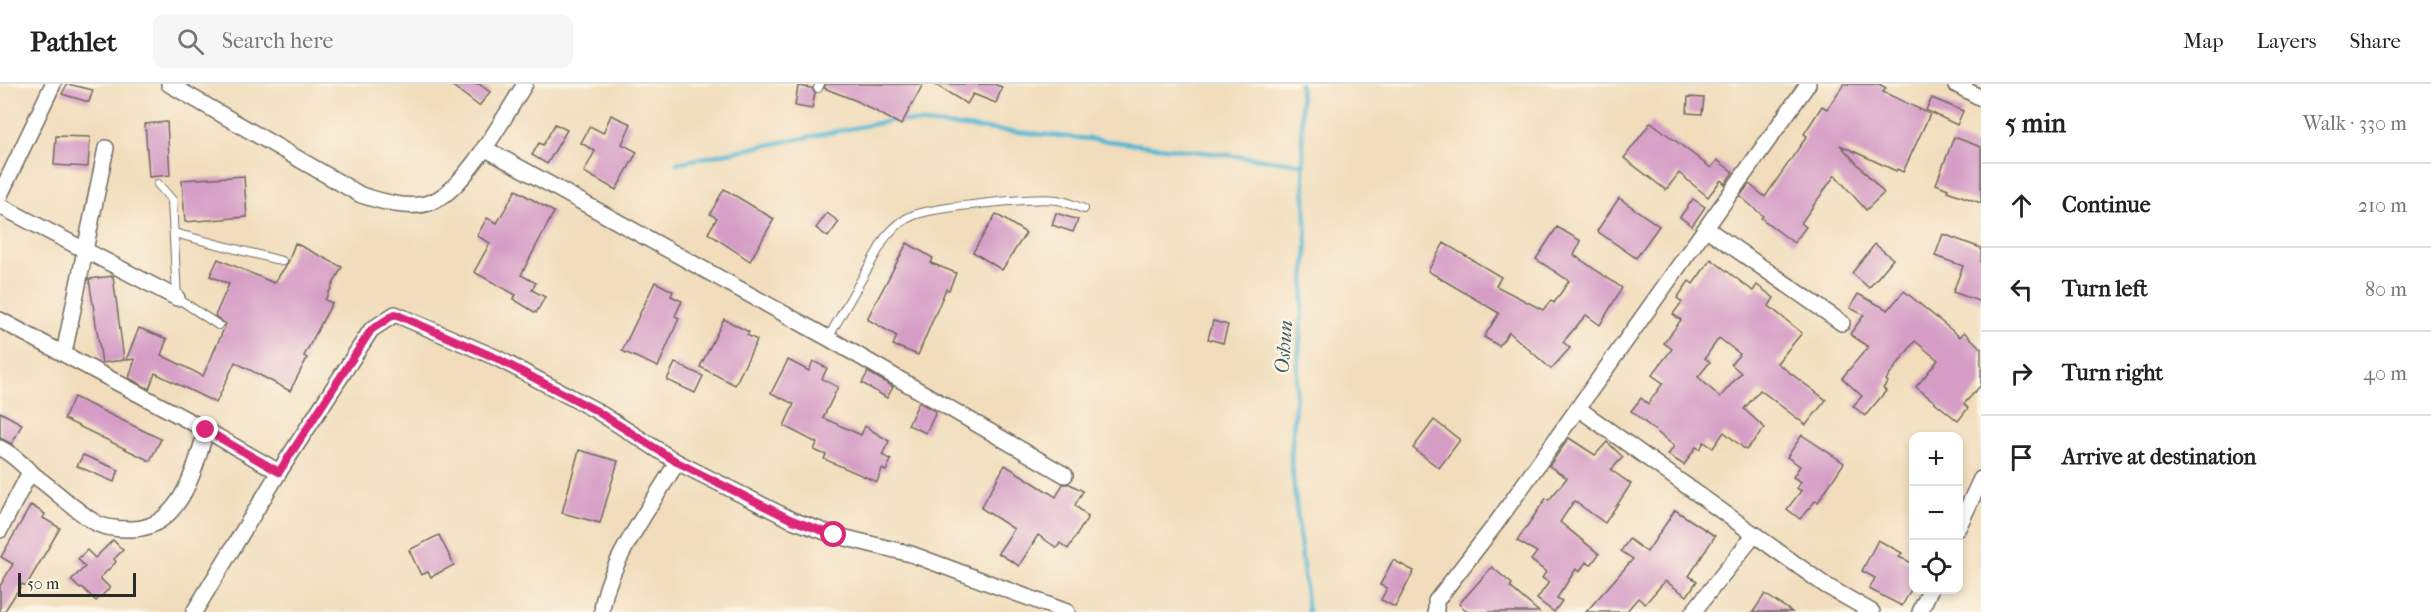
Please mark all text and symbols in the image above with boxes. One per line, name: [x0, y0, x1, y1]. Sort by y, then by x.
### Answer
search box: [153, 14, 573, 68]
text: Pathlet: [30, 25, 117, 58]
icon: search: [174, 25, 207, 58]
text: Search here: [222, 28, 333, 54]
text: Map: [2183, 29, 2224, 53]
text: Layers: [2257, 29, 2316, 53]
text: Share: [2349, 29, 2401, 53]
text: 5 min: [2005, 108, 2066, 139]
text: Walk · 330 m: [2303, 112, 2407, 135]
icon: ahead: [2005, 189, 2038, 222]
text: Continue: [2062, 192, 2151, 218]
text: 210 m: [2358, 194, 2407, 217]
icon: left: [2005, 273, 2038, 306]
text: Turn left: [2062, 276, 2148, 302]
text: 80 m: [2365, 278, 2407, 301]
water label: Oshun: [1271, 319, 1297, 375]
icon: right: [2005, 357, 2038, 390]
text: Turn right: [2062, 360, 2163, 386]
text: 40 m: [2363, 362, 2407, 385]
route end: [192, 416, 218, 442]
map controls: [1909, 432, 1963, 594]
button: +: [1909, 432, 1963, 486]
icon: arrive: [2005, 441, 2038, 474]
text: Arrive at destination: [2062, 444, 2256, 470]
button: −: [1909, 486, 1963, 540]
route start: [820, 521, 846, 547]
button: locate: [1909, 540, 1963, 594]
scale bar: [18, 570, 136, 598]
text: 50 m: [27, 574, 59, 593]

